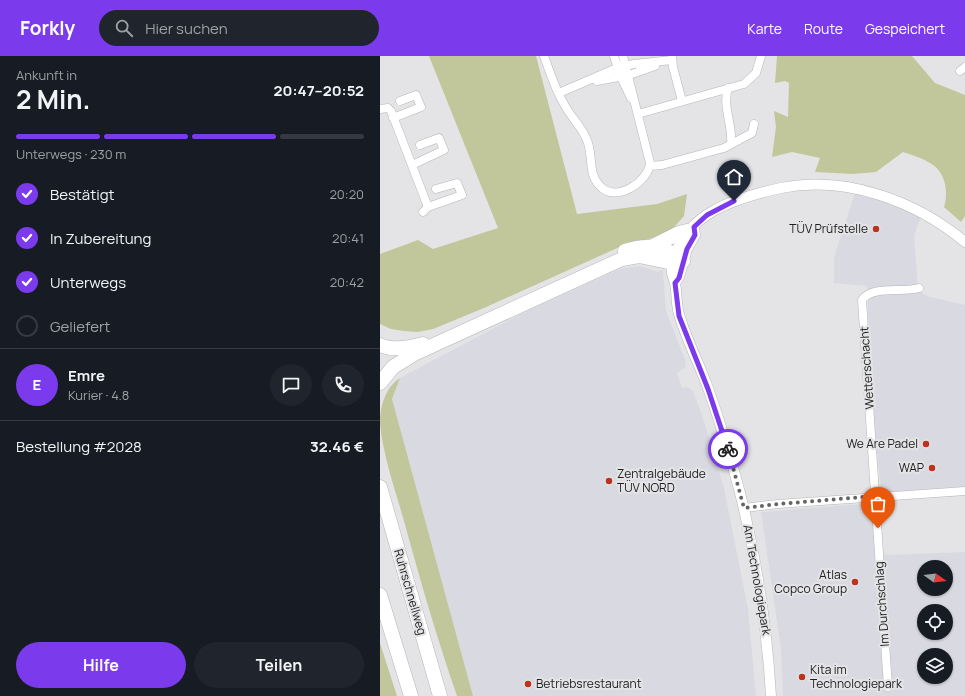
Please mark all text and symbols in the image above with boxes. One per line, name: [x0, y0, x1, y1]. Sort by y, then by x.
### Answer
search box: [99, 10, 379, 46]
text: Forkly: [20, 15, 75, 41]
icon: search: [113, 17, 135, 39]
text: Hier suchen: [145, 18, 228, 39]
text: Karte: [747, 19, 782, 38]
text: Route: [804, 19, 843, 38]
text: Gespeichert: [865, 19, 945, 38]
text: Ankunft in: [16, 66, 77, 84]
text: 20:47–20:52: [274, 80, 364, 101]
text: 2 Min.: [16, 81, 90, 117]
text: Unterwegs · 230 m: [16, 145, 126, 163]
pin: [717, 160, 751, 201]
icon: home: [723, 166, 745, 188]
icon: check: [16, 183, 38, 205]
text: Bestätigt: [50, 184, 115, 205]
text: 20:20: [329, 185, 364, 203]
place label: TÜV Prüfstelle: [789, 220, 868, 237]
marker: TÜV Prüfstelle: [871, 224, 881, 234]
icon: check: [16, 227, 38, 249]
text: In Zubereitung: [50, 228, 151, 249]
text: 20:41: [332, 229, 364, 247]
icon: check: [16, 271, 38, 293]
text: Unterwegs: [50, 272, 126, 293]
text: 20:42: [330, 273, 364, 291]
text: Geliefert: [50, 316, 110, 337]
street label: Wetterschacht: [855, 326, 878, 410]
button: chat: [270, 364, 312, 406]
button: phone: [322, 364, 364, 406]
text: Emre: [68, 365, 105, 386]
text: E: [33, 374, 41, 395]
text: Kurier · 4.8: [68, 386, 129, 404]
courier: [708, 429, 748, 469]
place label: We Are Padel: [846, 435, 918, 452]
text: Bestellung #2028: [16, 436, 142, 457]
text: 32.46 €: [310, 436, 364, 457]
icon: bike: [717, 438, 739, 460]
marker: We Are Padel: [921, 439, 931, 449]
place label: WAP: [899, 459, 924, 476]
marker: WAP: [927, 463, 937, 473]
place label: Zentralgebäude TÜV NORD: [617, 465, 706, 496]
marker: Zentralgebäude TÜV NORD: [604, 476, 614, 486]
pin: [861, 487, 895, 528]
icon: bag: [867, 493, 889, 515]
street label: Am Technologiepark: [739, 523, 776, 638]
street label: Ruhrschnellweg: [390, 547, 431, 637]
north arrow: [917, 560, 953, 596]
map controls: [917, 560, 953, 684]
street label: Im Durchschlag: [870, 561, 893, 647]
place label: Atlas Copco Group: [774, 566, 847, 597]
marker: Atlas Copco Group: [850, 577, 860, 587]
button: locate: [917, 604, 953, 640]
button: Hilfe: [16, 642, 186, 688]
button: Teilen: [194, 642, 364, 688]
button: layers: [917, 648, 953, 684]
place label: Kita im Technologiepark: [810, 661, 903, 692]
marker: Kita im Technologiepark: [797, 672, 807, 682]
place label: Betriebsrestaurant: [536, 675, 642, 692]
marker: Betriebsrestaurant: [523, 679, 533, 689]

